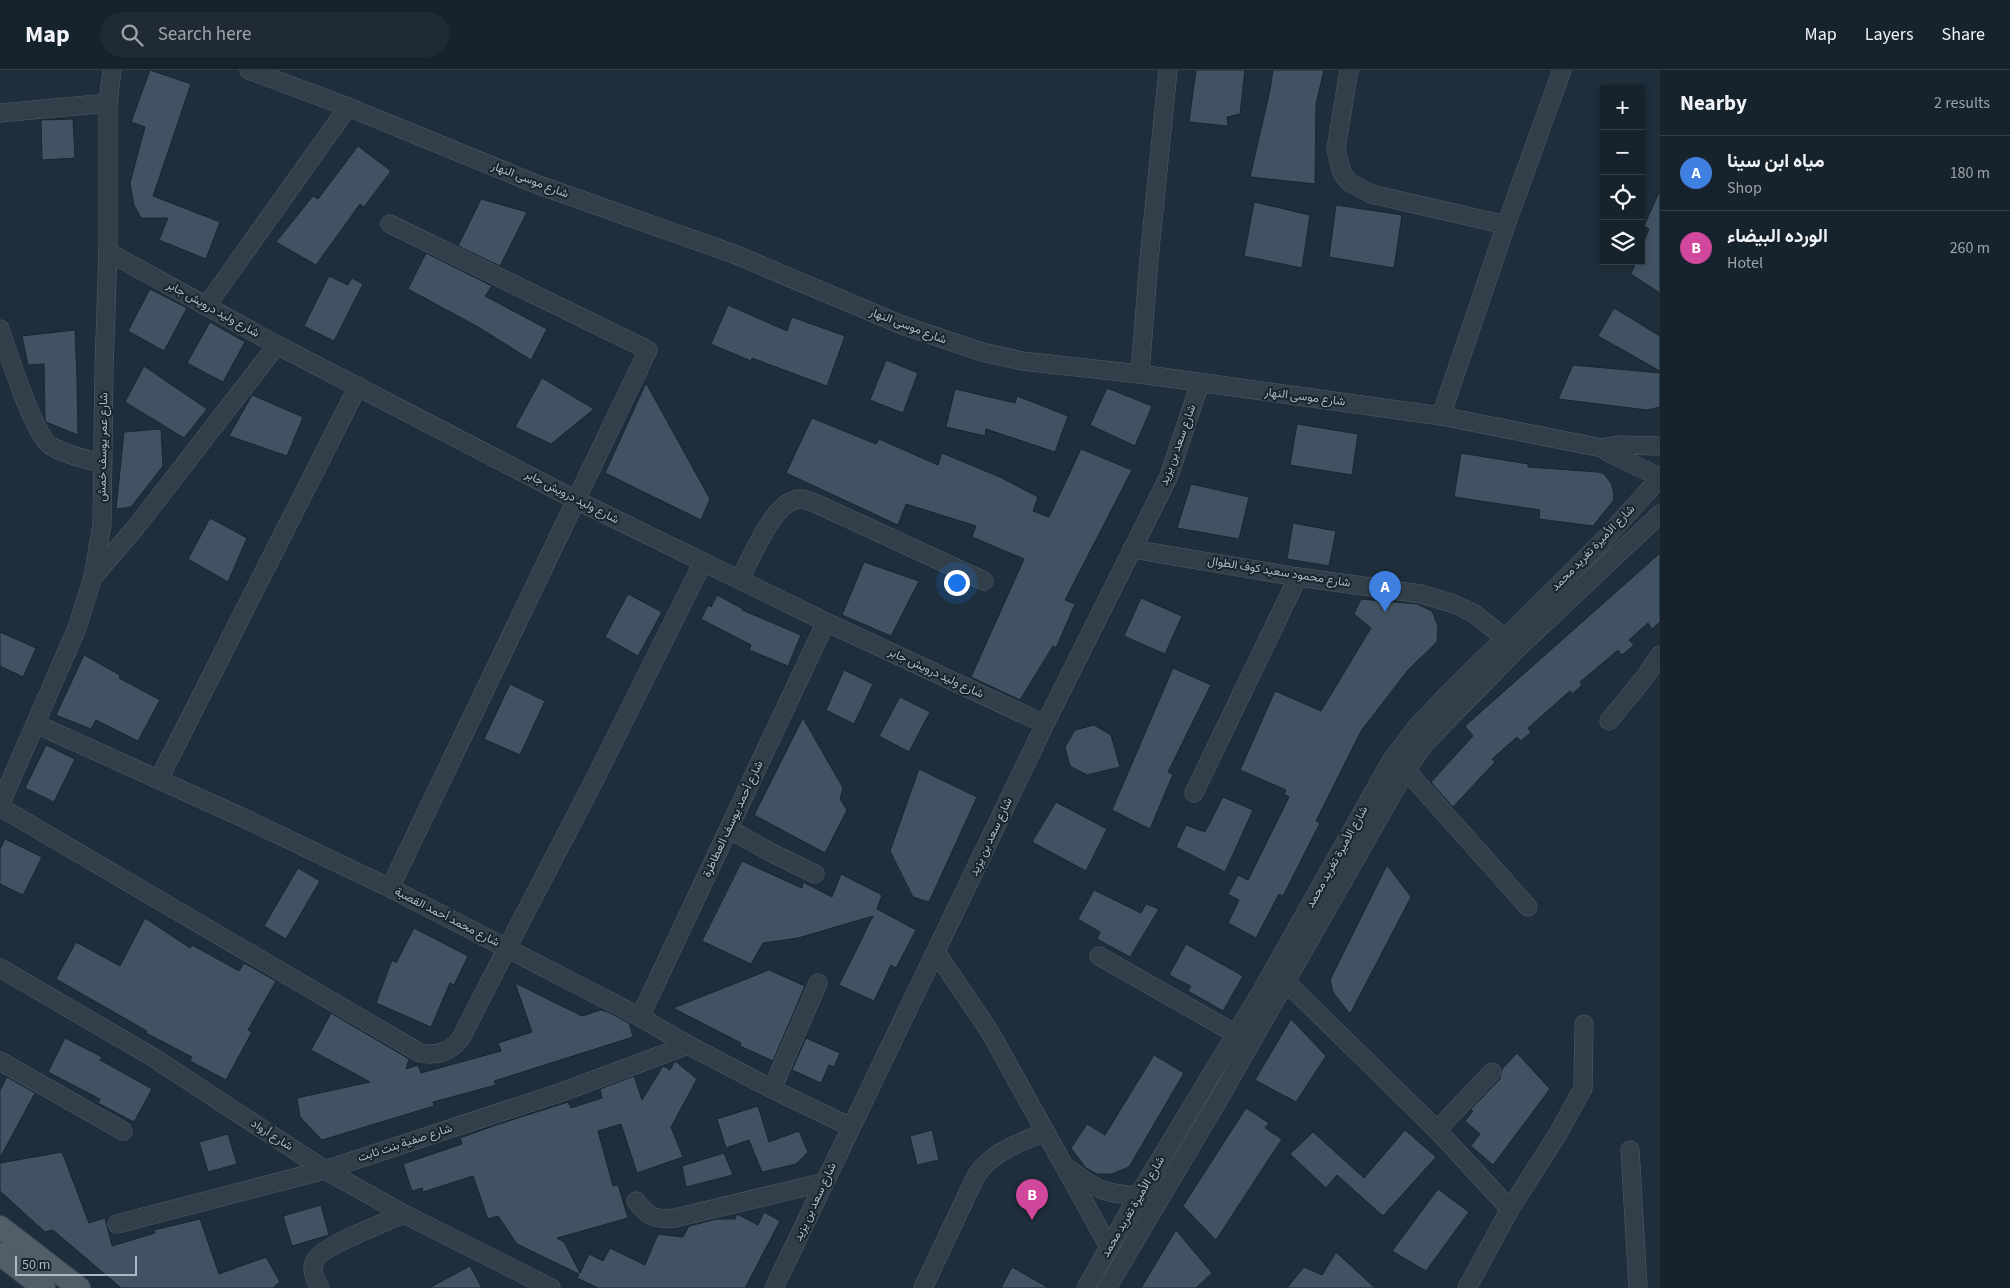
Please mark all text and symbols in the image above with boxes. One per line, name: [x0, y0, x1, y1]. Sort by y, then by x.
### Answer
search box: [100, 12, 450, 57]
text: Map: [25, 17, 70, 52]
icon: search: [118, 21, 146, 49]
text: Search here: [158, 21, 251, 48]
text: Map: [1805, 22, 1837, 47]
text: Layers: [1865, 22, 1914, 47]
text: Share: [1942, 22, 1985, 47]
map controls: [1600, 85, 1645, 265]
button: +: [1600, 85, 1645, 130]
text: Nearby: [1680, 88, 1747, 118]
text: 2 results: [1934, 92, 1990, 114]
button: −: [1600, 130, 1645, 175]
text: مياه ابن سينا: [1727, 148, 1825, 175]
street label: شارع موسى النهار: [488, 157, 571, 203]
text: A: [1691, 162, 1701, 184]
text: 180 m: [1950, 162, 1990, 184]
button: locate: [1600, 175, 1645, 220]
text: Shop: [1727, 177, 1762, 199]
button: layers: [1600, 220, 1645, 265]
text: الورده البيضاء: [1727, 223, 1828, 250]
text: B: [1691, 237, 1701, 259]
text: 260 m: [1950, 237, 1990, 259]
text: Hotel: [1727, 252, 1763, 274]
street label: شارع وليد درويش جابر: [163, 276, 263, 342]
street label: شارع موسى النهار: [866, 303, 949, 349]
street label: شارع موسى النهار: [1263, 383, 1346, 410]
street label: شارع عمر يوسف خمش: [94, 392, 112, 502]
street label: شارع سعد بن يزيد: [1155, 402, 1201, 488]
street label: شارع وليد درويش جابر: [521, 465, 622, 528]
street label: شارع الأميرة تغريد محمد: [1547, 501, 1639, 595]
street label: شارع محمود سعيد كوف الطوال: [1206, 552, 1352, 592]
your location: [944, 570, 970, 596]
pin: A: [1369, 571, 1401, 612]
street label: شارع وليد درويش جابر: [884, 643, 987, 703]
street label: شارع أحمد يوسف العطاطرة: [698, 758, 768, 880]
street label: شارع سعد بن يزيد: [965, 795, 1017, 879]
street label: شارع الأميرة تغريد محمد: [1302, 803, 1372, 911]
street label: شارع محمد أحمد القصبة: [391, 883, 503, 951]
street label: شارع أرواد: [248, 1115, 296, 1155]
street label: شارع صفية بنت ثابت: [356, 1120, 454, 1166]
street label: شارع الأميرة تغريد محمد: [1097, 1153, 1169, 1261]
street label: شارع سعد بن يزيد: [789, 1160, 841, 1244]
pin: B: [1016, 1179, 1048, 1220]
scale bar: [15, 1253, 138, 1276]
text: 50 m: [22, 1255, 50, 1275]

